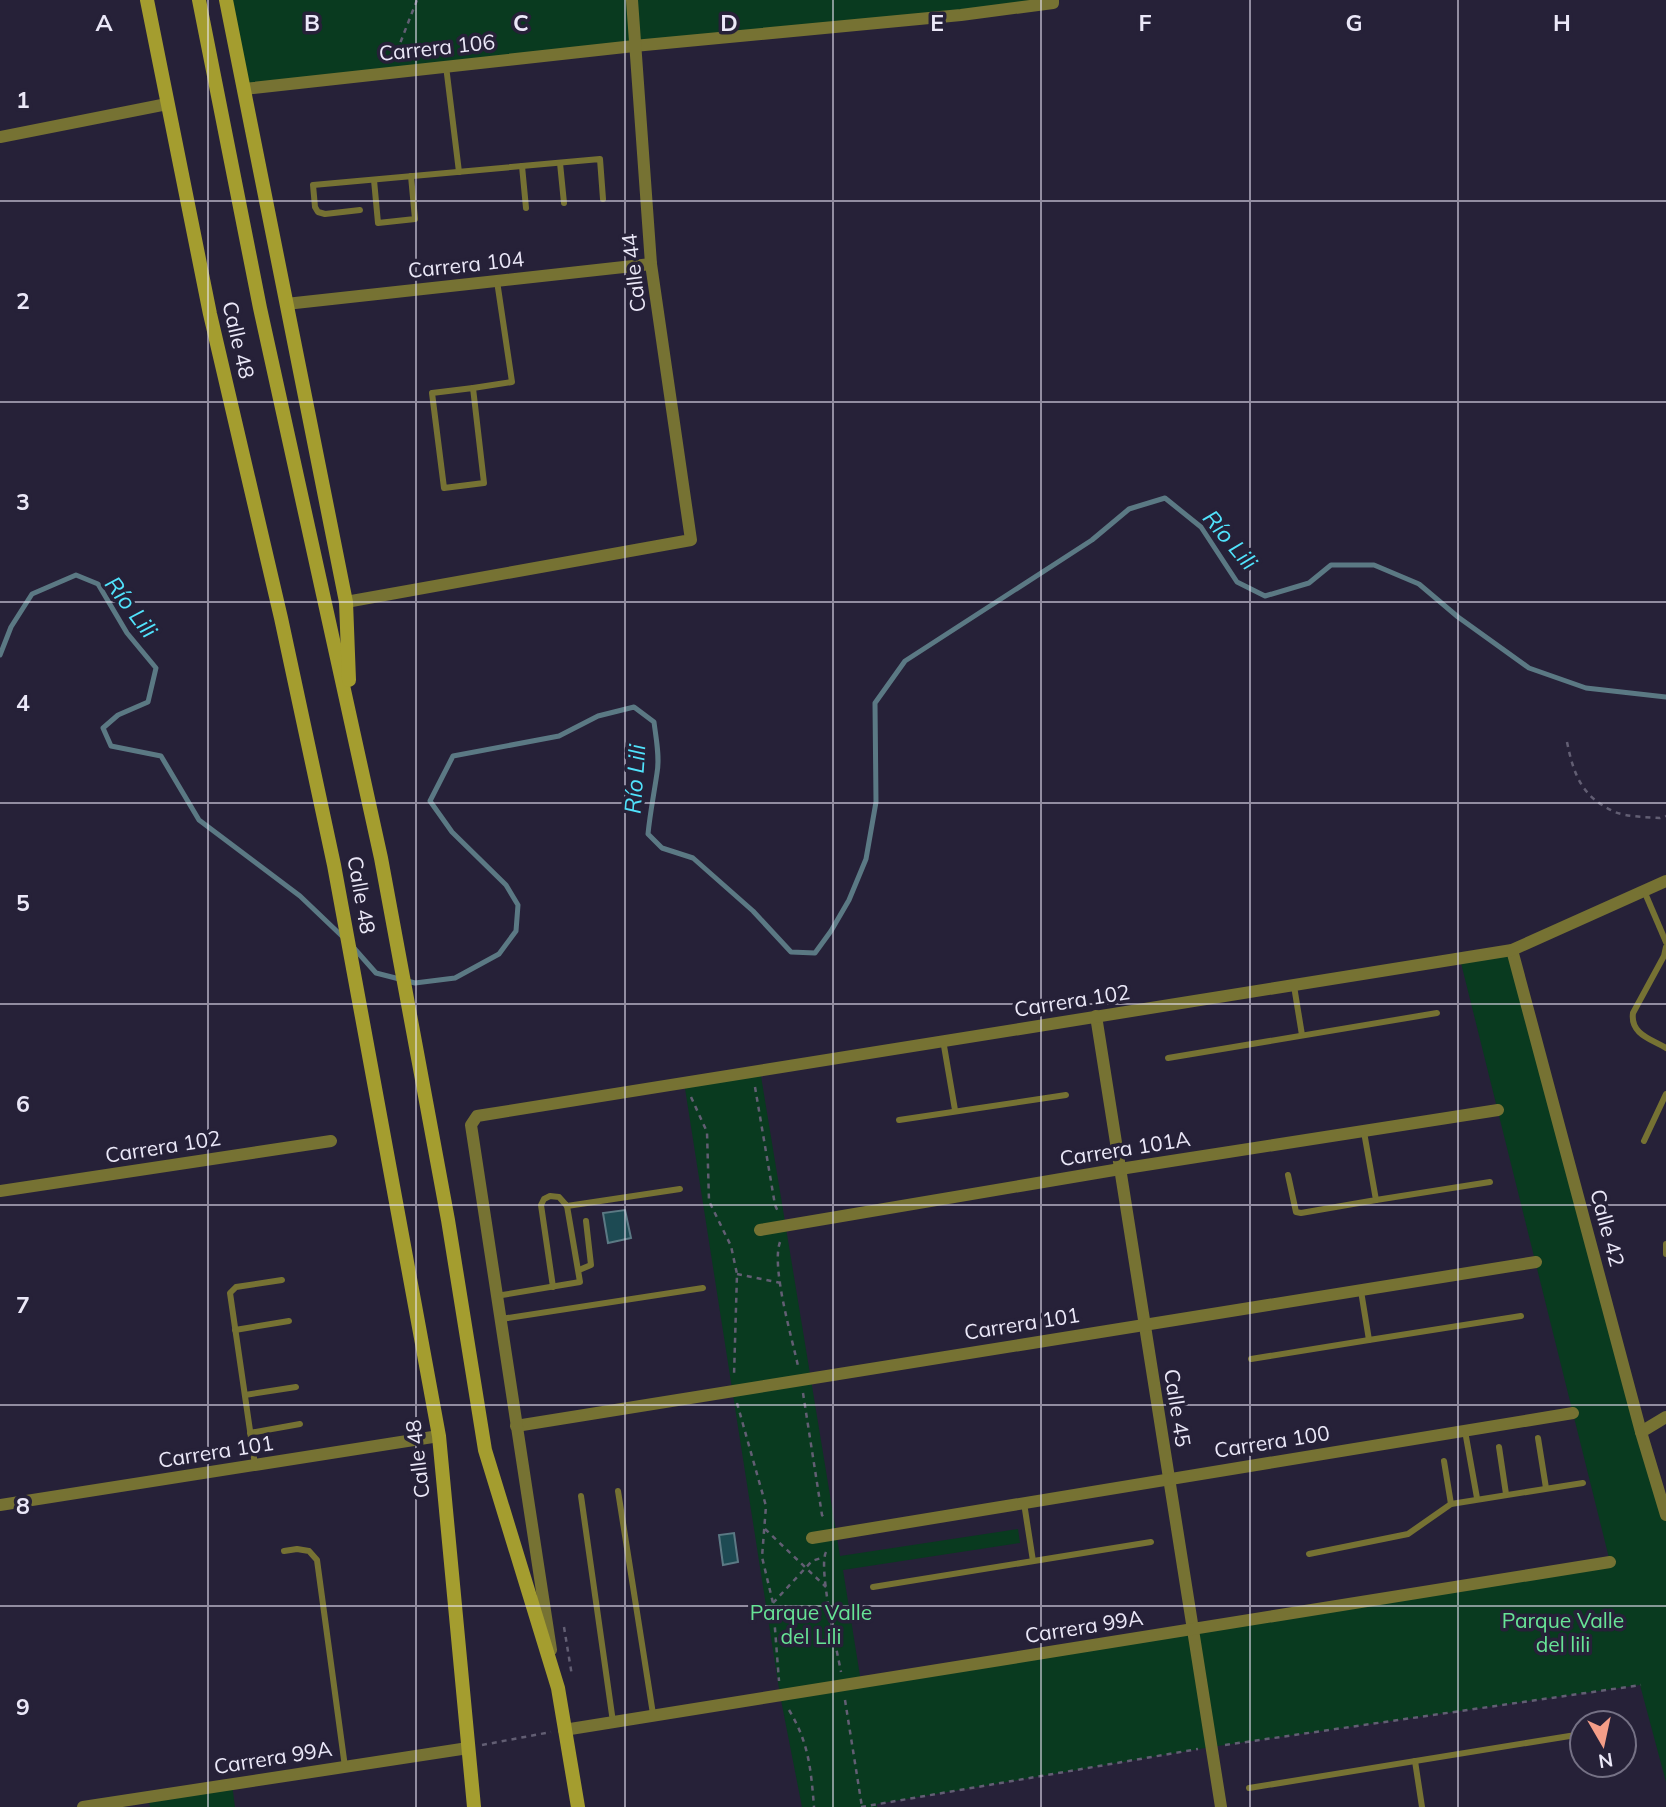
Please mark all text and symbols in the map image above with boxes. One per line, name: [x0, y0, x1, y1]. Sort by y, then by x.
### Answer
text: A: [95, 8, 113, 37]
text: B: [304, 8, 320, 37]
text: C: [513, 8, 529, 37]
text: D: [720, 8, 738, 37]
text: E: [930, 8, 944, 37]
text: F: [1138, 8, 1152, 37]
text: G: [1345, 8, 1363, 37]
text: H: [1553, 8, 1571, 37]
street label: Carrera 106: [378, 28, 496, 66]
text: 1: [16, 85, 30, 114]
street label: Calle 44: [615, 232, 651, 314]
street label: Carrera 104: [407, 245, 526, 283]
text: 2: [16, 286, 30, 315]
street label: Calle 48: [217, 298, 260, 381]
text: 3: [16, 487, 30, 516]
water label: Río Lili: [1197, 504, 1264, 576]
water label: Río Lili: [99, 570, 164, 644]
text: 4: [16, 688, 30, 717]
water label: Río Lili: [618, 743, 651, 815]
street label: Calle 48: [342, 854, 382, 936]
text: 5: [16, 888, 30, 917]
street label: Carrera 102: [1012, 978, 1131, 1022]
text: 6: [16, 1089, 30, 1118]
street label: Carrera 102: [103, 1124, 222, 1168]
street label: Carrera 101A: [1058, 1125, 1193, 1171]
street label: Calle 42: [1585, 1186, 1631, 1269]
text: 7: [16, 1290, 30, 1319]
street label: Carrera 101: [962, 1301, 1081, 1345]
street label: Calle 45: [1159, 1367, 1197, 1449]
street label: Calle 48: [399, 1418, 435, 1500]
street label: Carrera 100: [1212, 1419, 1331, 1463]
street label: Carrera 101: [156, 1429, 275, 1473]
text: 8: [16, 1491, 30, 1520]
park label: Parque Valle del Lili: [750, 1599, 872, 1649]
street label: Carrera 99A: [1023, 1604, 1145, 1648]
park label: Parque Valle del lili: [1502, 1607, 1624, 1657]
text: 9: [16, 1692, 30, 1721]
north arrow: [1568, 1709, 1638, 1779]
street label: Carrera 99A: [212, 1735, 334, 1779]
text: N: [1597, 1748, 1615, 1774]

